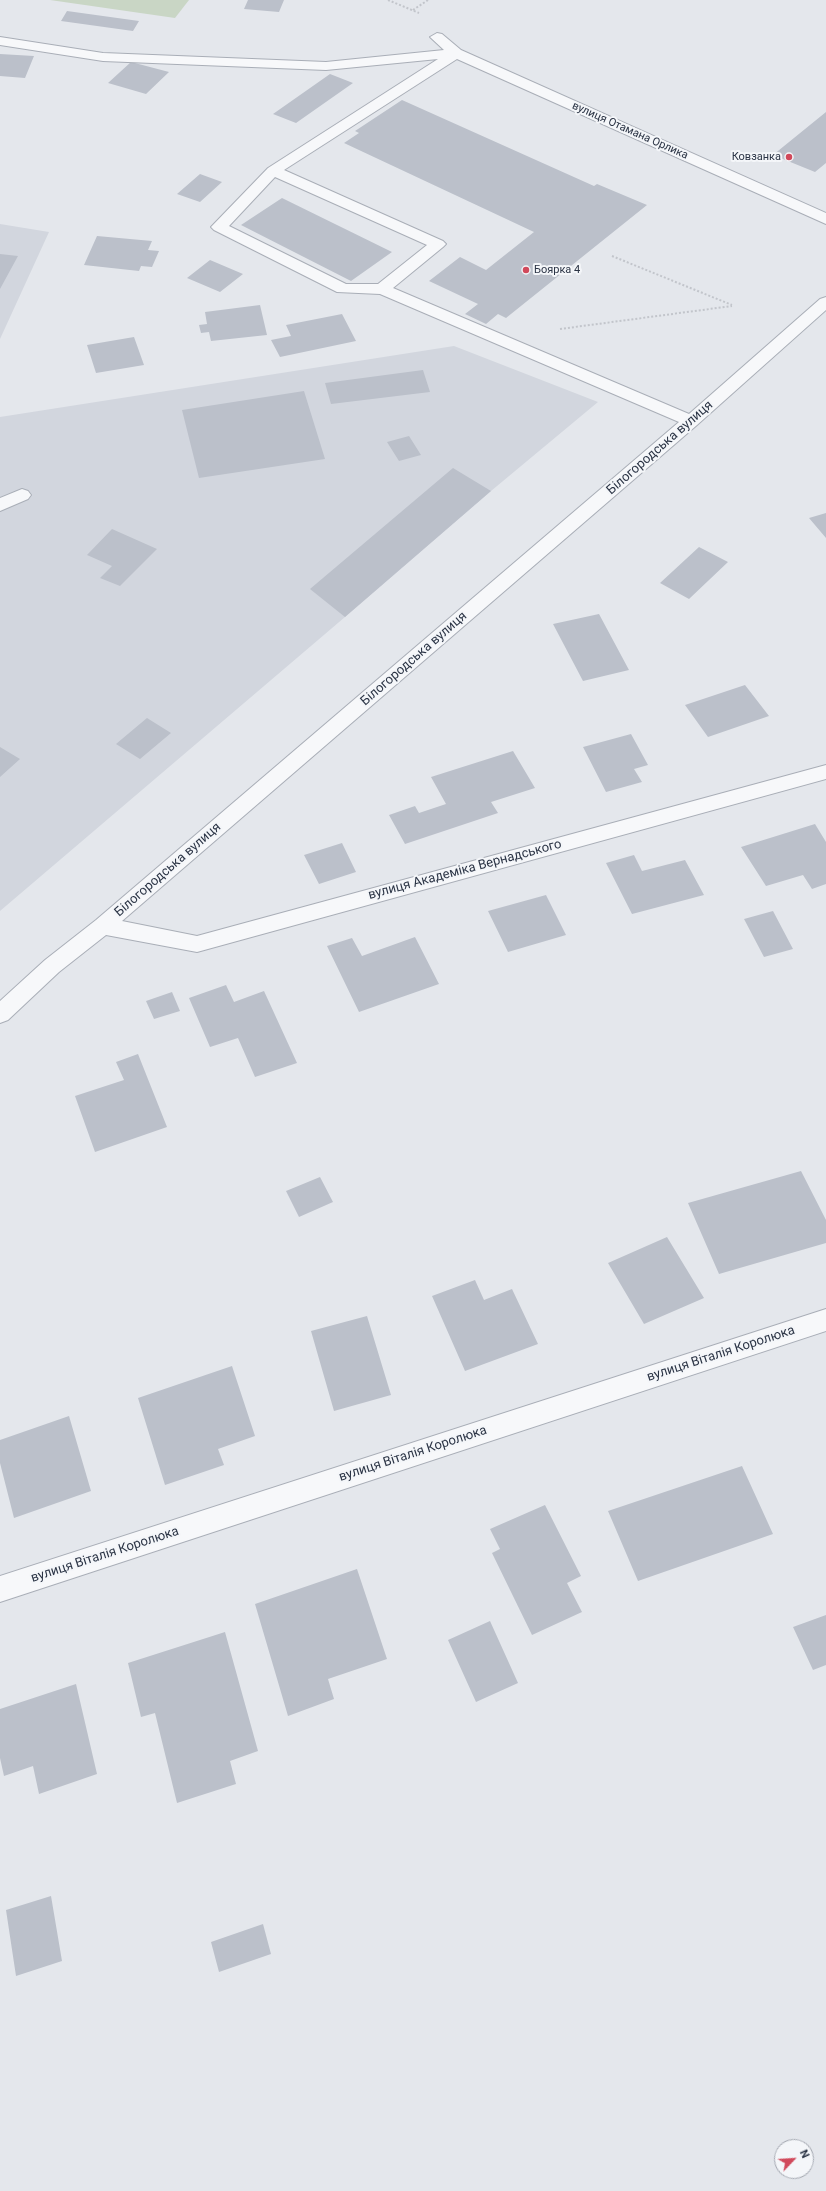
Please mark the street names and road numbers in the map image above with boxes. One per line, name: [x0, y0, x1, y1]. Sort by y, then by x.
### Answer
street label: вулиця Отамана Орлика: [570, 99, 690, 163]
street label: Білогородська вулиця: [604, 398, 716, 498]
street label: Білогородська вулиця: [358, 609, 470, 709]
street label: Білогородська вулиця: [112, 820, 224, 920]
street label: вулиця Академіка Вернадського: [367, 837, 563, 903]
street label: вулиця Віталія Королюка: [645, 1323, 797, 1385]
street label: вулиця Віталія Королюка: [337, 1423, 489, 1485]
street label: вулиця Віталія Королюка: [29, 1524, 181, 1586]

